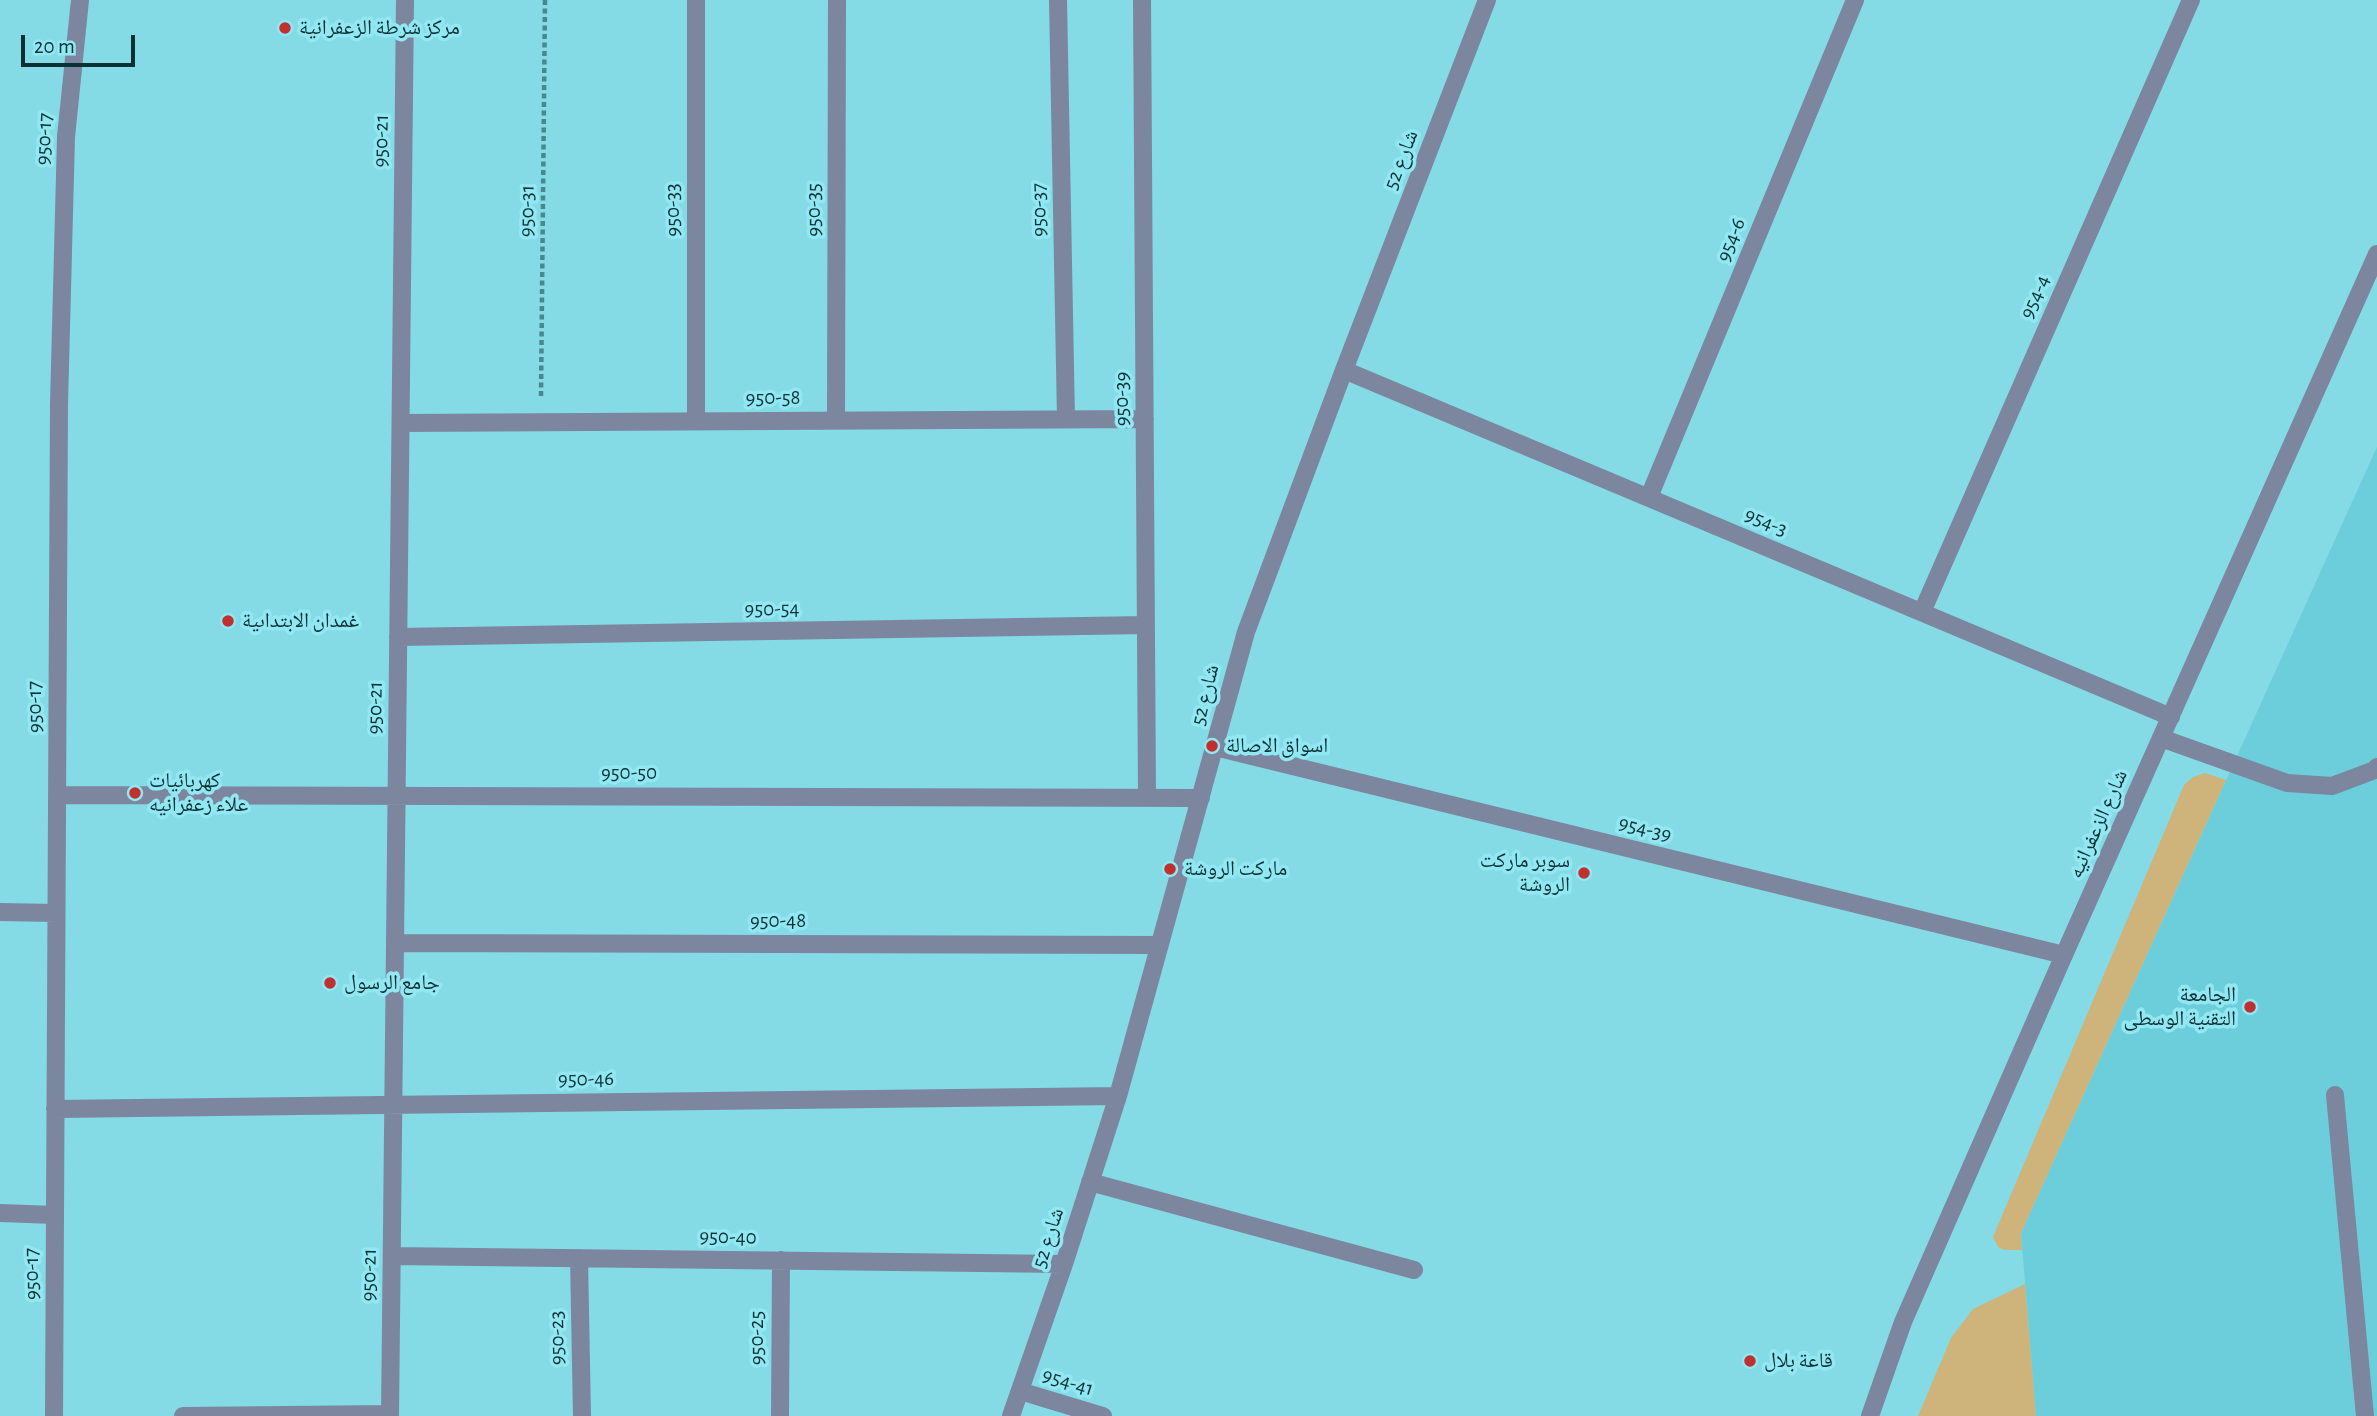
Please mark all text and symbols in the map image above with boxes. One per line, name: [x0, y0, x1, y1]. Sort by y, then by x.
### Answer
place label: مركز شرطة الزعفرانية: [299, 15, 460, 41]
marker: مركز شرطة الزعفرانية: [277, 20, 293, 36]
scale bar: [24, 21, 138, 65]
text: 20 m: [34, 36, 75, 57]
street label: 950-17: [30, 112, 58, 166]
street label: 950-21: [368, 114, 394, 168]
street label: شارع 52: [1378, 127, 1424, 193]
street label: 950-33: [660, 183, 686, 237]
street label: 950-35: [801, 183, 827, 237]
street label: 950-37: [1026, 183, 1052, 237]
street label: 950-31: [514, 185, 540, 237]
street label: 954-6: [1711, 214, 1751, 266]
street label: 954-4: [2014, 271, 2056, 323]
street label: 950-39: [1109, 372, 1135, 426]
street label: 950-58: [746, 385, 800, 411]
street label: 954-3: [1741, 502, 1791, 542]
street label: 950-54: [744, 596, 800, 622]
place label: غمدان الابتداىية: [242, 608, 359, 634]
marker: غمدان الابتداىية: [220, 613, 236, 629]
street label: شارع 52: [1185, 662, 1225, 728]
street label: 950-17: [22, 681, 48, 733]
street label: 950-21: [362, 681, 388, 735]
place label: اسواق الاصالة: [1226, 733, 1328, 759]
marker: اسواق الاصالة: [1204, 738, 1220, 754]
street label: 950-50: [601, 760, 657, 786]
street label: شارع الزعفرانيه: [2063, 766, 2133, 882]
place label: كهربائيات علاء زعفرانيه: [149, 768, 248, 818]
marker: كهربائيات علاء زعفرانيه: [127, 785, 143, 801]
street label: 954-39: [1616, 810, 1674, 848]
place label: سوبر ماركت الروشة: [1480, 848, 1570, 898]
place label: ماركت الروشة: [1184, 856, 1287, 882]
marker: ماركت الروشة: [1162, 861, 1178, 877]
marker: سوبر ماركت الروشة: [1576, 865, 1592, 881]
street label: 950-48: [750, 908, 806, 934]
place label: جامع الرسول: [344, 970, 440, 996]
marker: جامع الرسول: [322, 975, 338, 991]
place label: الجامعة التقنية الوسطى: [2123, 982, 2236, 1032]
marker: الجامعة التقنية الوسطى: [2242, 999, 2258, 1015]
street label: 950-46: [558, 1066, 614, 1092]
street label: شارع 52: [1026, 1205, 1070, 1271]
street label: 950-40: [699, 1224, 757, 1250]
street label: 950-17: [19, 1248, 45, 1300]
street label: 950-21: [356, 1248, 382, 1302]
street label: 950-23: [544, 1311, 570, 1365]
street label: 950-25: [744, 1311, 770, 1365]
place label: قاعة بلال: [1764, 1348, 1833, 1374]
marker: قاعة بلال: [1742, 1353, 1758, 1369]
street label: 954-41: [1039, 1362, 1097, 1402]

